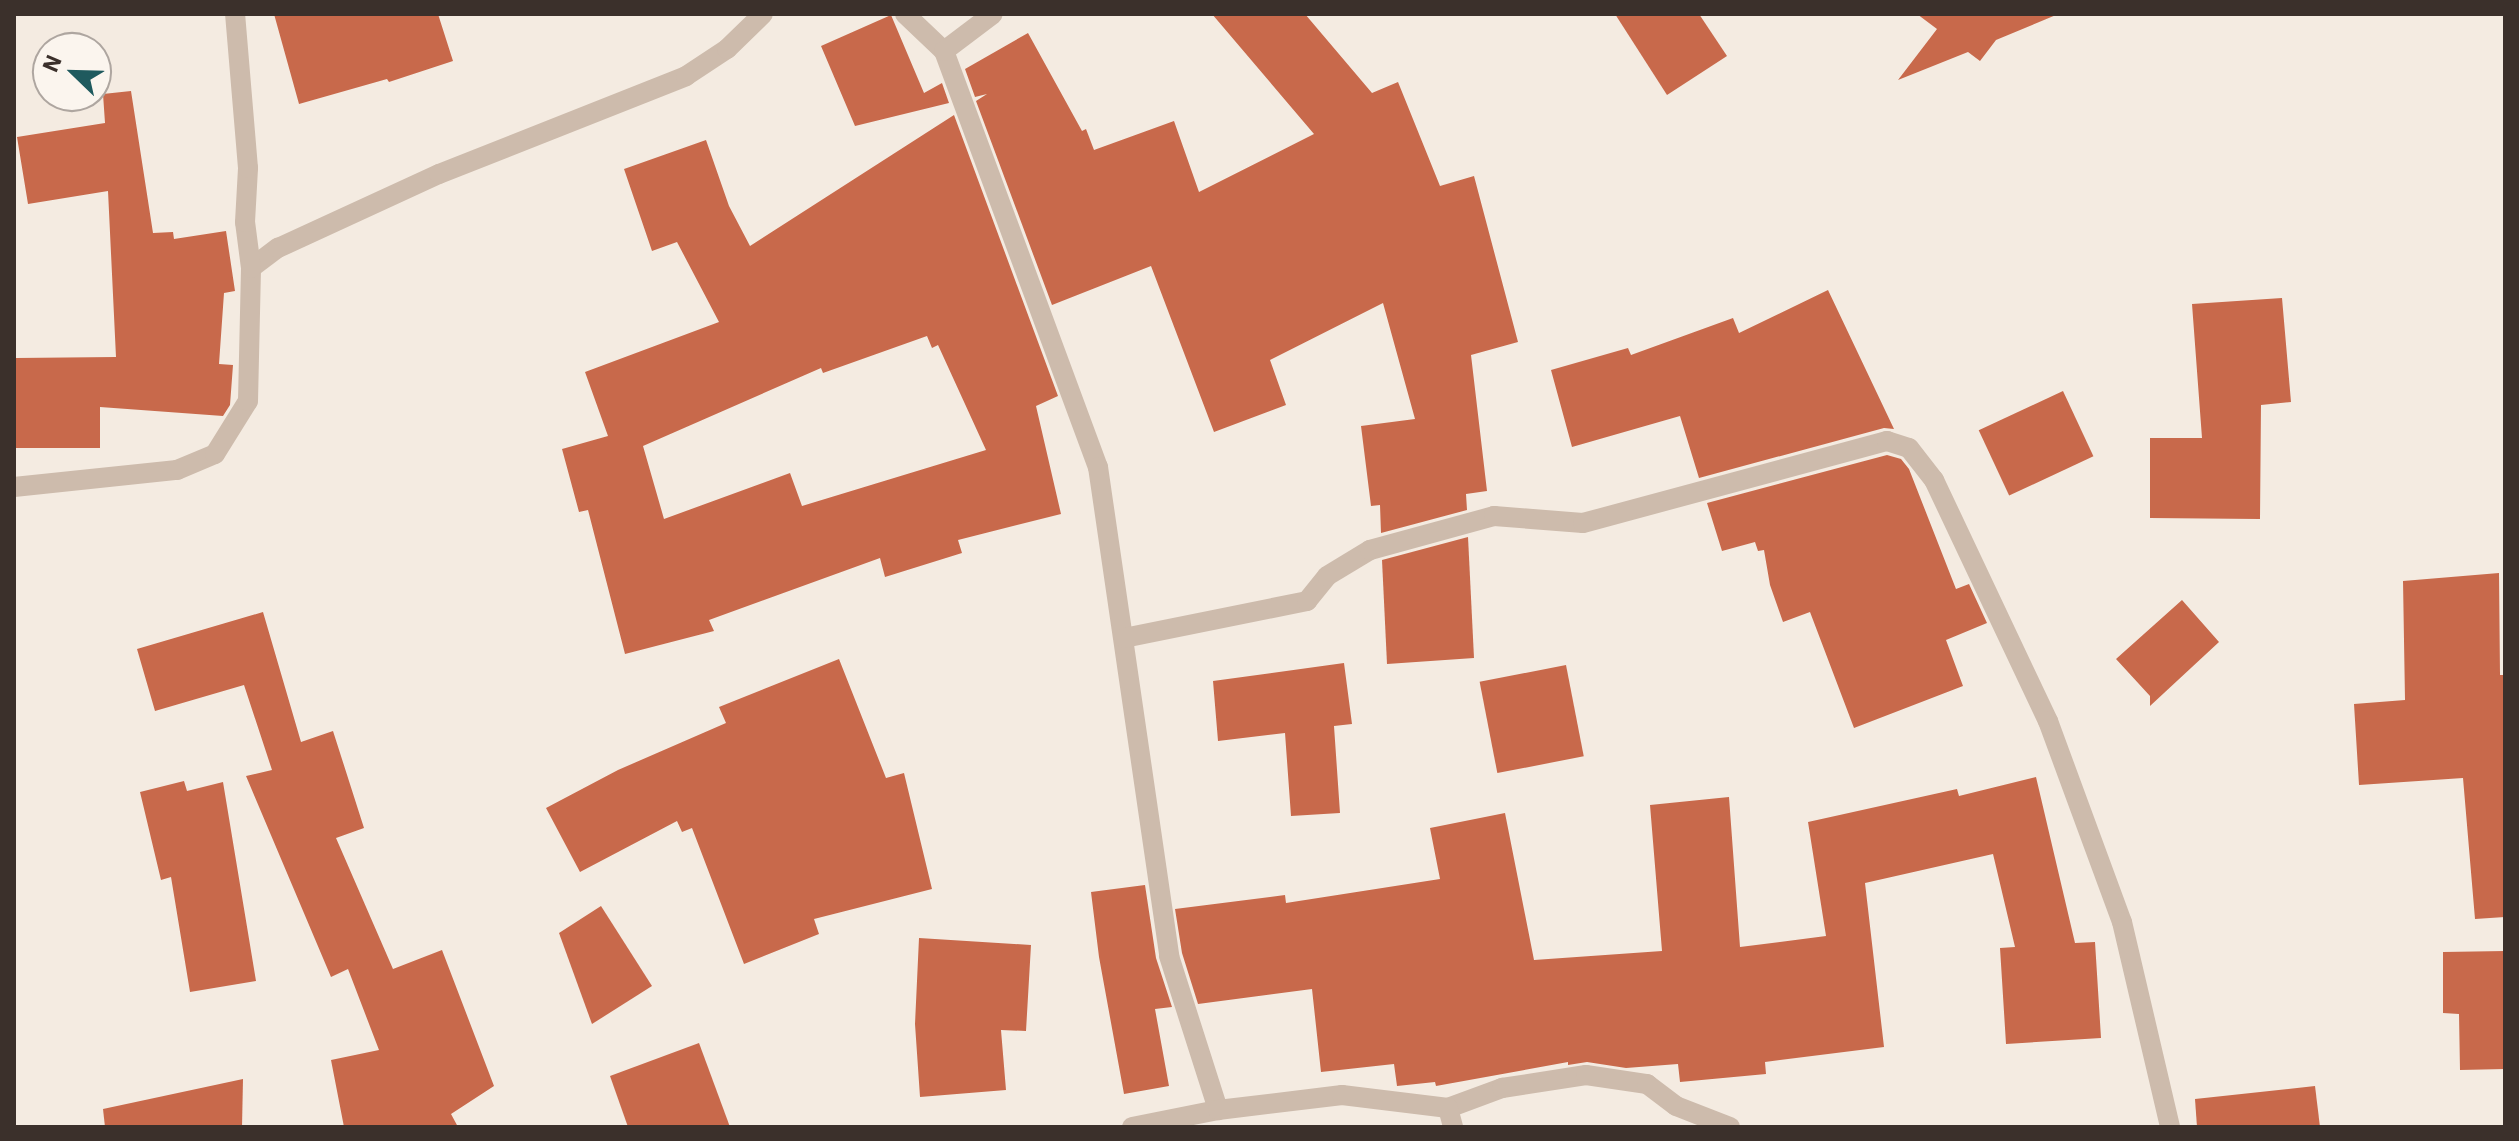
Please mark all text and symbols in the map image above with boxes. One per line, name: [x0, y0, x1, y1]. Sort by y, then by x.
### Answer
north arrow: [32, 32, 112, 112]
text: N: [35, 50, 68, 76]

